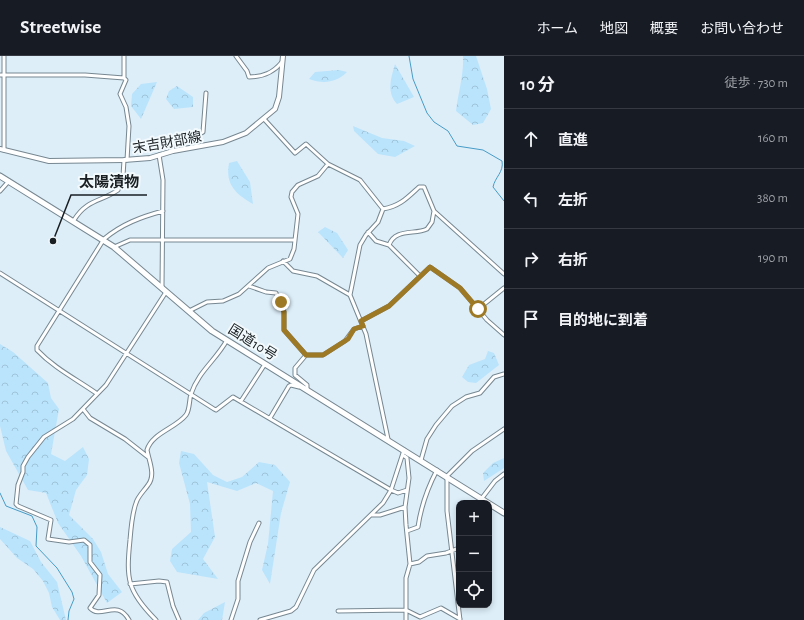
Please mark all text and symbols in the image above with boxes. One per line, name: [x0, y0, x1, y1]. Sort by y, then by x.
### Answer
text: Streetwise: [20, 18, 101, 37]
text: ホーム: [536, 22, 578, 36]
text: 地図: [600, 22, 628, 36]
text: 概要: [650, 22, 678, 36]
text: お問い合わせ: [700, 22, 784, 36]
text: 10 分: [520, 76, 555, 93]
text: 徒歩 · 730 m: [725, 77, 788, 90]
icon: ahead: [520, 128, 542, 150]
street label: 末吉財部線: [131, 129, 203, 156]
text: 160 m: [758, 132, 788, 145]
text: 直進: [558, 133, 588, 148]
callout: 太陽漬物: [71, 168, 147, 195]
text: 太陽漬物: [79, 174, 139, 190]
icon: left: [520, 188, 542, 210]
text: 380 m: [757, 192, 788, 205]
text: 左折: [558, 193, 588, 208]
icon: right: [520, 248, 542, 270]
text: 190 m: [758, 252, 788, 265]
text: 右折: [558, 253, 588, 268]
route end: [272, 293, 290, 311]
route start: [469, 300, 487, 318]
icon: arrive: [520, 308, 542, 330]
text: 目的地に到着: [558, 313, 648, 328]
street label: 国道10号: [226, 322, 280, 363]
map controls: [456, 500, 492, 608]
button: +: [456, 500, 492, 536]
button: −: [456, 536, 492, 572]
button: locate: [456, 572, 492, 608]

